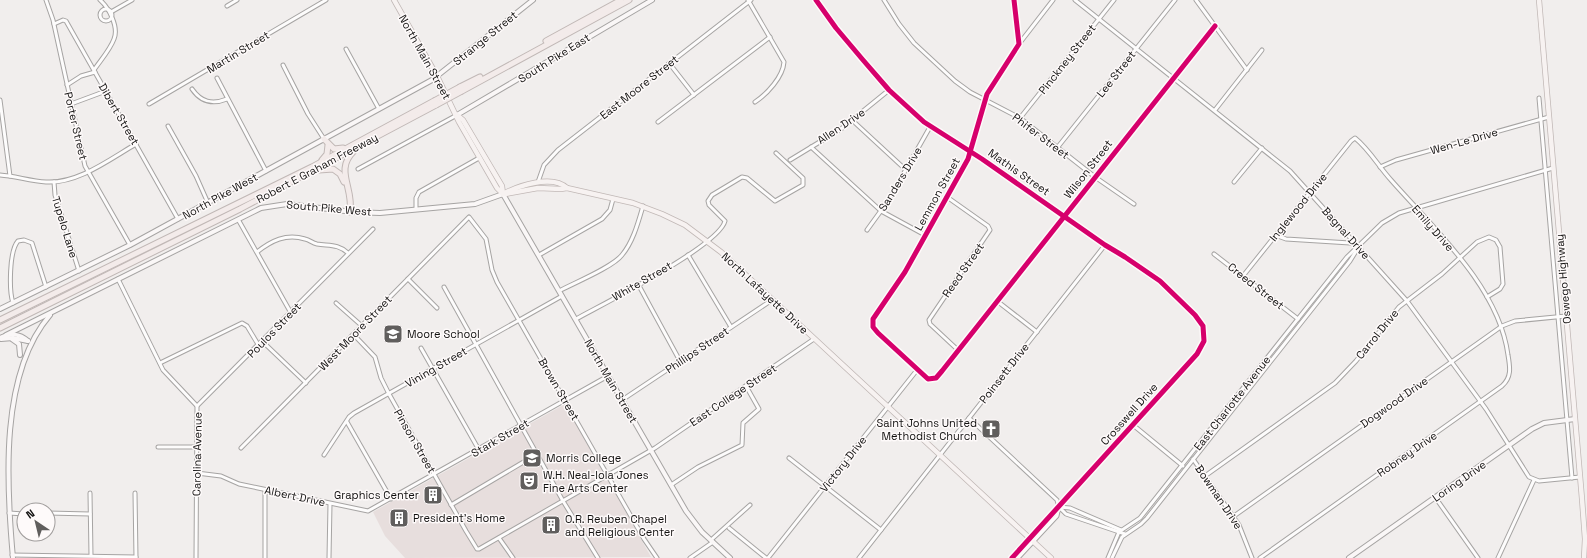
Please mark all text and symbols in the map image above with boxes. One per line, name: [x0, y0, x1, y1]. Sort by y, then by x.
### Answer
street label: Strange Street: [450, 8, 520, 68]
street label: North Main Street: [396, 12, 454, 102]
street label: Pinckney Street: [1035, 21, 1099, 97]
street label: Martin Street: [204, 28, 272, 76]
street label: South Pike East: [515, 30, 593, 86]
street label: Lee Street: [1093, 48, 1139, 100]
street label: East Moore Street: [597, 52, 681, 122]
street label: Dibert Street: [96, 81, 142, 147]
street label: Porter Street: [61, 91, 91, 161]
street label: Allen Drive: [814, 105, 868, 147]
street label: Phifer Street: [1010, 110, 1072, 162]
street label: Wen-Le Drive: [1429, 125, 1499, 157]
street label: Robert E Graham Freeway: [254, 130, 380, 206]
street label: Wilson Street: [1061, 137, 1115, 201]
street label: Sanders Drive: [875, 144, 925, 214]
street label: Mathis Street: [985, 146, 1053, 198]
street label: Lemmon Street: [911, 155, 963, 233]
street label: North Pike West: [180, 170, 260, 222]
street label: Inglewood Drive: [1266, 170, 1330, 244]
street label: Tupelo Lane: [49, 194, 81, 260]
street label: South Pike West: [286, 197, 372, 219]
street label: Emily Drive: [1409, 202, 1457, 254]
street label: Bagnal Drive: [1319, 204, 1373, 262]
street label: Oswego Highway: [1552, 233, 1574, 325]
street label: Reed Street: [939, 240, 987, 300]
street label: North Lafayette Drive: [719, 249, 811, 337]
street label: White Street: [610, 258, 674, 304]
street label: Creed Street: [1225, 260, 1287, 312]
street label: West Moore Street: [315, 292, 395, 374]
street label: Poulos Street: [244, 299, 304, 361]
street label: Carrol Drive: [1353, 306, 1401, 362]
school or university icon: Moore School: [382, 323, 404, 345]
street label: Phillips Street: [663, 324, 731, 376]
place label: Moore School: [407, 327, 480, 341]
street label: North Main Street: [581, 337, 641, 425]
street label: Poinsett Drive: [976, 340, 1032, 406]
street label: Vining Street: [403, 344, 469, 390]
street label: East Charlotte Avenue: [1191, 353, 1273, 453]
street label: Brown Street: [535, 355, 583, 423]
street label: East College Street: [687, 361, 779, 429]
street label: Dogwood Drive: [1357, 373, 1431, 431]
street label: Crosswell Drive: [1097, 380, 1161, 448]
street label: Pinson Street: [391, 406, 439, 476]
street label: Carolina Avenue: [189, 412, 205, 496]
street label: Stark Street: [469, 416, 531, 460]
place label: Saint Johns United Methodist Church: [876, 416, 977, 443]
church icon: Saint Johns United Methodist Church: [980, 418, 1002, 440]
street label: Robney Drive: [1374, 428, 1440, 480]
street label: Victory Drive: [817, 433, 869, 495]
school or university icon: Morris College: [521, 447, 543, 469]
place label: Morris College: [546, 451, 621, 465]
street label: Loring Drive: [1429, 457, 1489, 505]
street label: Bowman Drive: [1192, 462, 1246, 532]
place label: W.H. Neal-Iola Jones Fine Arts Center: [543, 468, 649, 495]
theatre icon: W.H. Neal-Iola Jones Fine Arts Center: [518, 470, 540, 492]
street label: Albert Drive: [263, 483, 327, 509]
building icon: Graphics Center: [422, 484, 444, 506]
place label: Graphics Center: [334, 488, 419, 502]
north arrow: [16, 502, 56, 542]
text: N: [23, 506, 37, 522]
building icon: President's Home: [388, 507, 410, 529]
place label: President's Home: [413, 511, 505, 525]
place label: O.R. Reuben Chapel and Religious Center: [565, 512, 674, 539]
building icon: O.R. Reuben Chapel and Religious Center: [540, 514, 562, 536]

